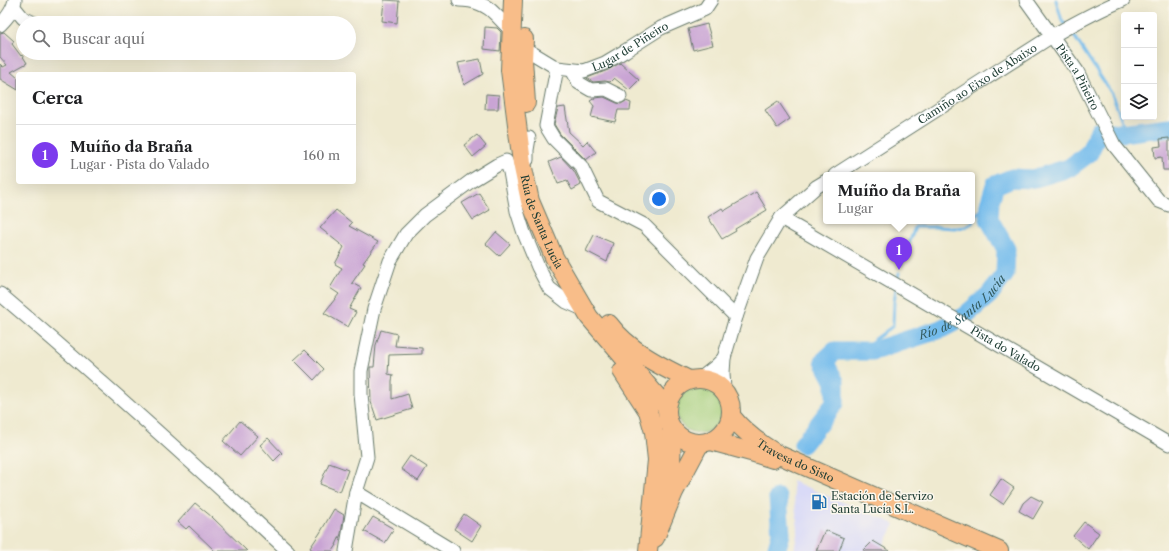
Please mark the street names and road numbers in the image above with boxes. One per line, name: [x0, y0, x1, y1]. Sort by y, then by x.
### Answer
street label: Lugar de Piñeiro: [590, 19, 671, 74]
street label: Camiño ao Eixo de Abaixo: [915, 40, 1040, 127]
street label: Pista a Piñeiro: [1053, 41, 1103, 113]
street label: Rúa de Santa Lucía: [518, 174, 566, 271]
street label: Pista do Valado: [968, 323, 1044, 375]
street label: Travesa do Sisto: [754, 436, 837, 485]

